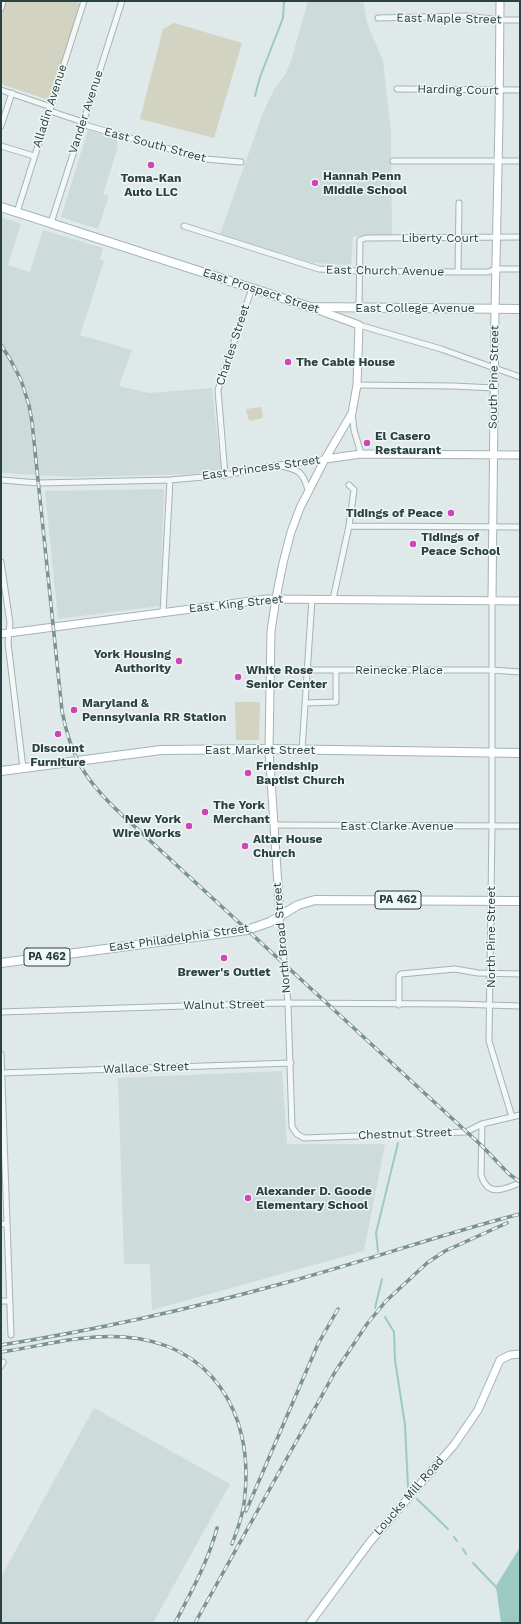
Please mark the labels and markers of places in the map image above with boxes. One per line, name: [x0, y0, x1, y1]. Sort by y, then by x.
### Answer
marker: Toma-Kan Auto LLC: [146, 160, 156, 170]
place label: Hannah Penn Middle School: [323, 169, 407, 197]
place label: Toma-Kan Auto LLC: [121, 171, 181, 199]
marker: Hannah Penn Middle School: [310, 178, 320, 188]
place label: The Cable House: [296, 355, 395, 369]
marker: The Cable House: [283, 357, 293, 367]
place label: El Casero Restaurant: [375, 429, 441, 457]
marker: El Casero Restaurant: [362, 438, 372, 448]
place label: Tidings of Peace: [346, 506, 443, 520]
marker: Tidings of Peace: [446, 508, 456, 518]
place label: Tidings of Peace School: [421, 530, 500, 558]
marker: Tidings of Peace School: [408, 539, 418, 549]
place label: York Housing Authority: [94, 647, 171, 675]
marker: York Housing Authority: [174, 656, 184, 666]
place label: White Rose Senior Center: [246, 663, 327, 691]
marker: White Rose Senior Center: [233, 672, 243, 682]
place label: Maryland & Pennsylvania RR Station: [82, 696, 226, 724]
marker: Maryland & Pennsylvania RR Station: [69, 705, 79, 715]
marker: Discount Furniture: [53, 729, 63, 739]
place label: Discount Furniture: [30, 741, 86, 769]
place label: Friendship Baptist Church: [256, 759, 345, 787]
marker: Friendship Baptist Church: [243, 768, 253, 778]
place label: The York Merchant: [213, 798, 270, 826]
marker: The York Merchant: [200, 807, 210, 817]
place label: New York Wire Works: [113, 812, 181, 840]
marker: New York Wire Works: [184, 821, 194, 831]
place label: Altar House Church: [253, 832, 323, 860]
marker: Altar House Church: [240, 841, 250, 851]
marker: Brewer's Outlet: [219, 953, 229, 963]
place label: Brewer's Outlet: [177, 965, 271, 979]
place label: Alexander D. Goode Elementary School: [256, 1184, 372, 1212]
marker: Alexander D. Goode Elementary School: [243, 1193, 253, 1203]

